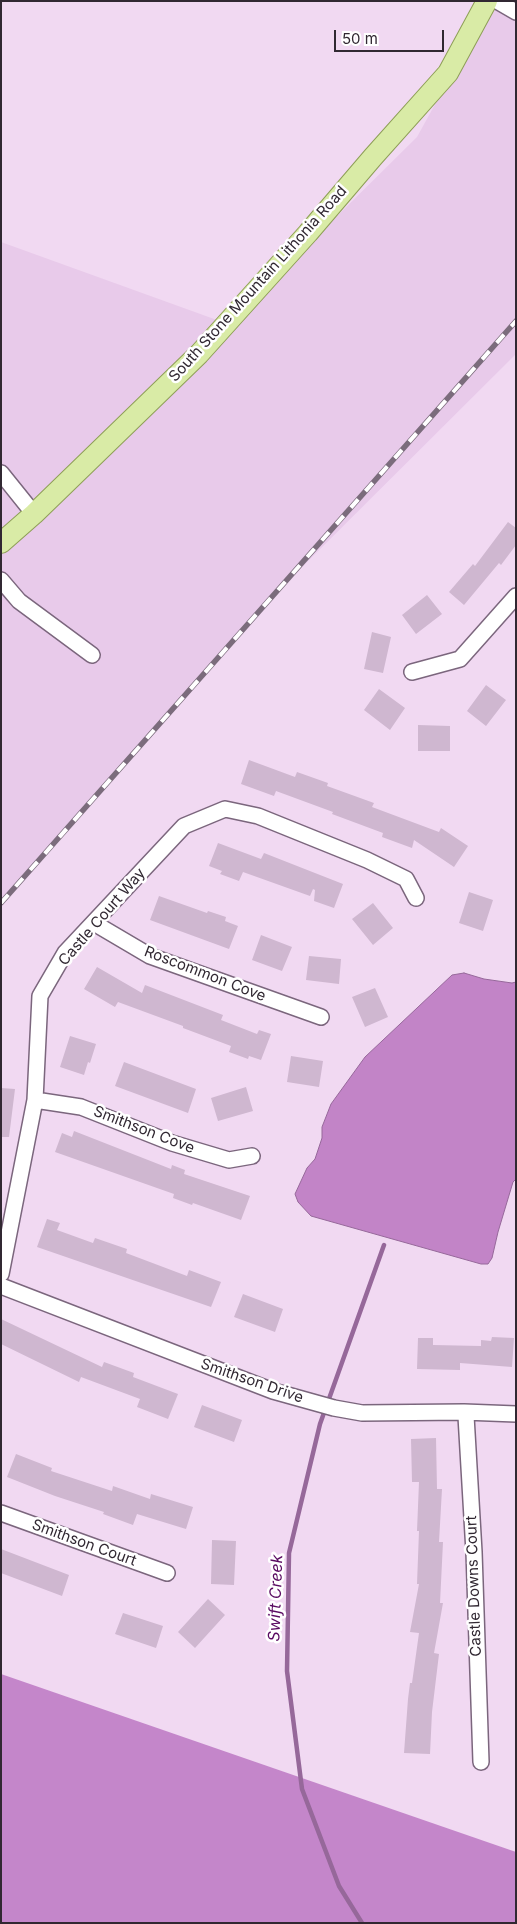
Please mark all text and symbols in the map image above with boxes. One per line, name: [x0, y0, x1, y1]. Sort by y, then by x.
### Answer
scale bar: [337, 20, 447, 52]
text: 50 m: [342, 29, 378, 48]
street label: South Stone Mountain Lithonia Road: [165, 182, 351, 386]
street label: Castle Court Way: [55, 865, 149, 969]
street label: Roscommon Cove: [142, 943, 268, 1005]
street label: Smithson Cove: [91, 1102, 197, 1158]
street label: Smithson Drive: [198, 1355, 306, 1407]
street label: Castle Downs Court: [463, 1515, 485, 1657]
street label: Smithson Court: [29, 1516, 139, 1570]
water label: Swift Creek: [265, 1554, 287, 1642]

